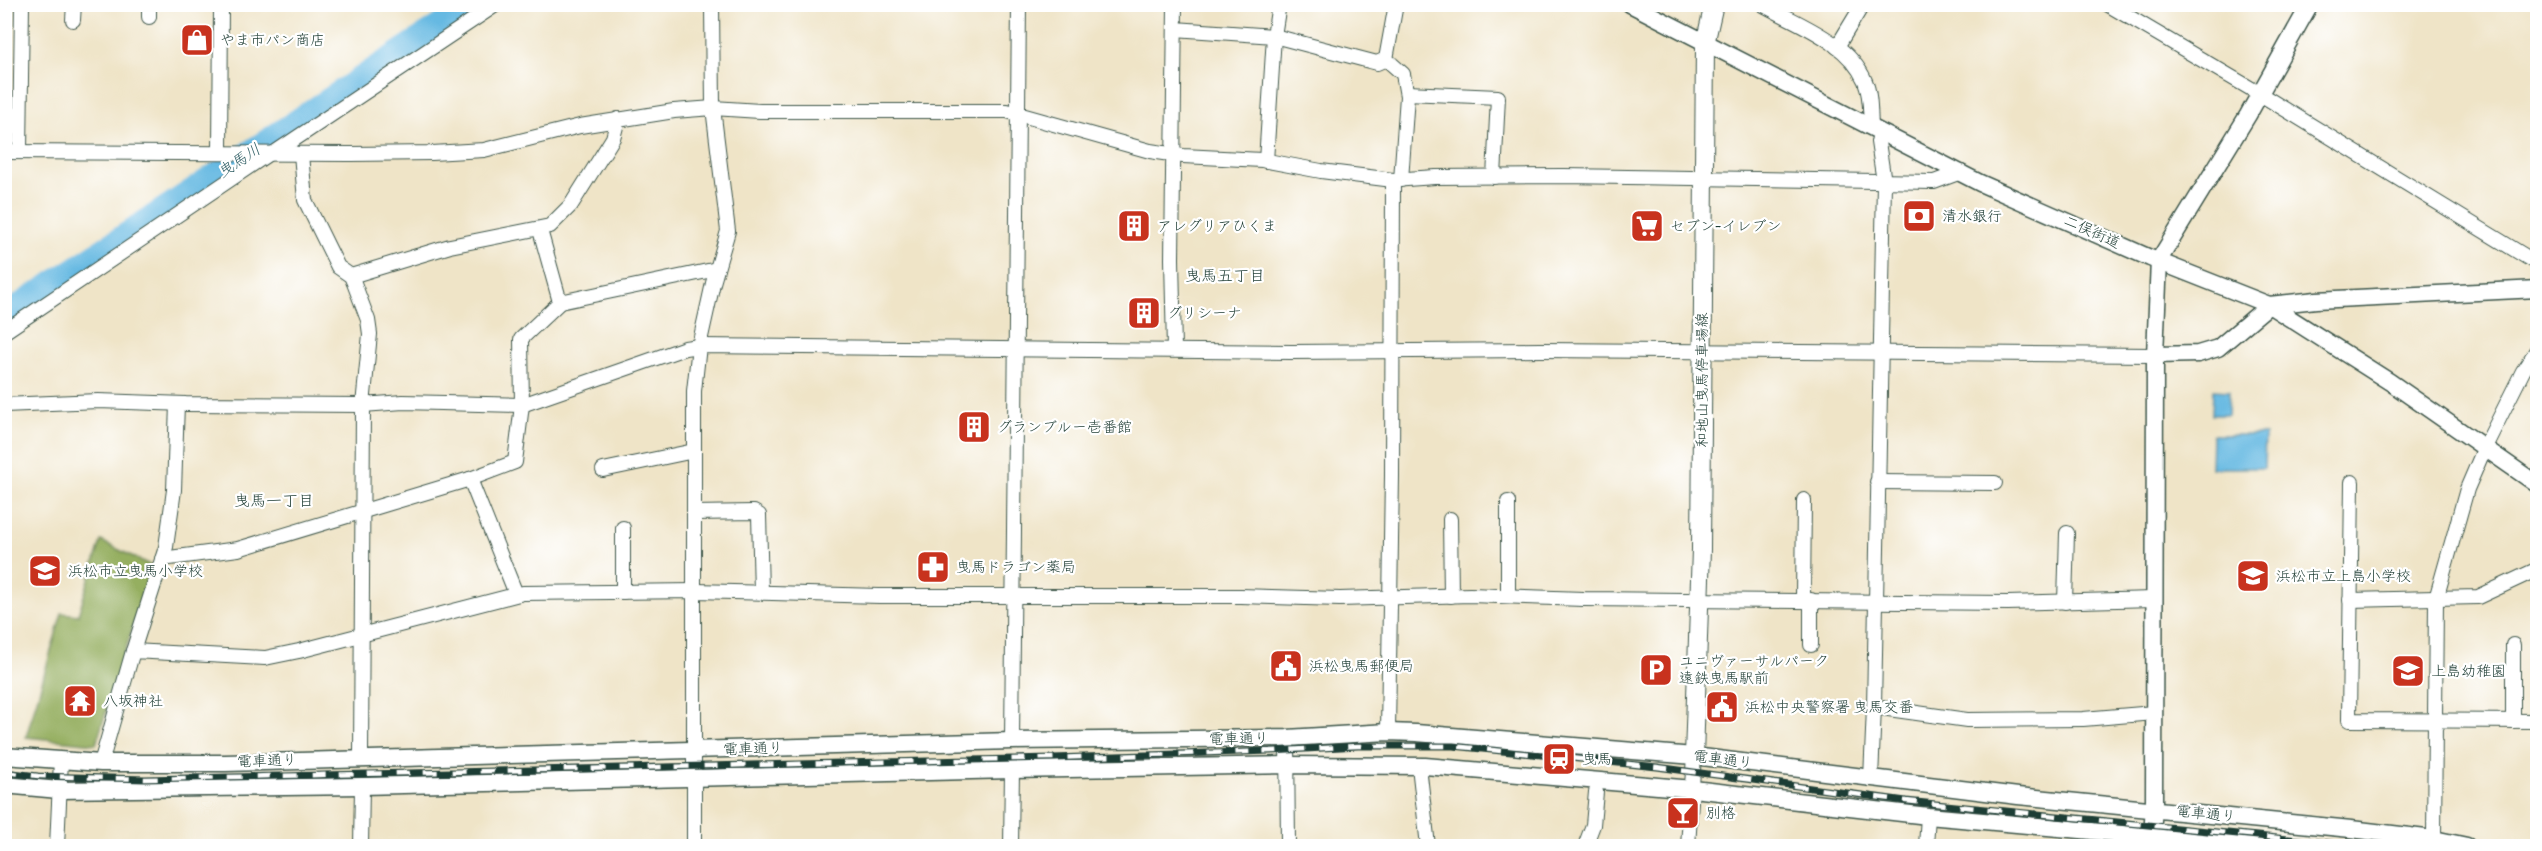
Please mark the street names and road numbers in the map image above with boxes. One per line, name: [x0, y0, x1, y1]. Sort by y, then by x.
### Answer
street label: 二俣街道: [2061, 211, 2123, 253]
street label: 和地山曳馬停車場線: [1693, 312, 1712, 448]
street label: 電車通り: [1209, 729, 1269, 749]
street label: 電車通り: [723, 738, 783, 760]
street label: 電車通り: [1692, 747, 1754, 773]
street label: 電車通り: [237, 750, 297, 772]
street label: 電車通り: [2175, 801, 2237, 827]

